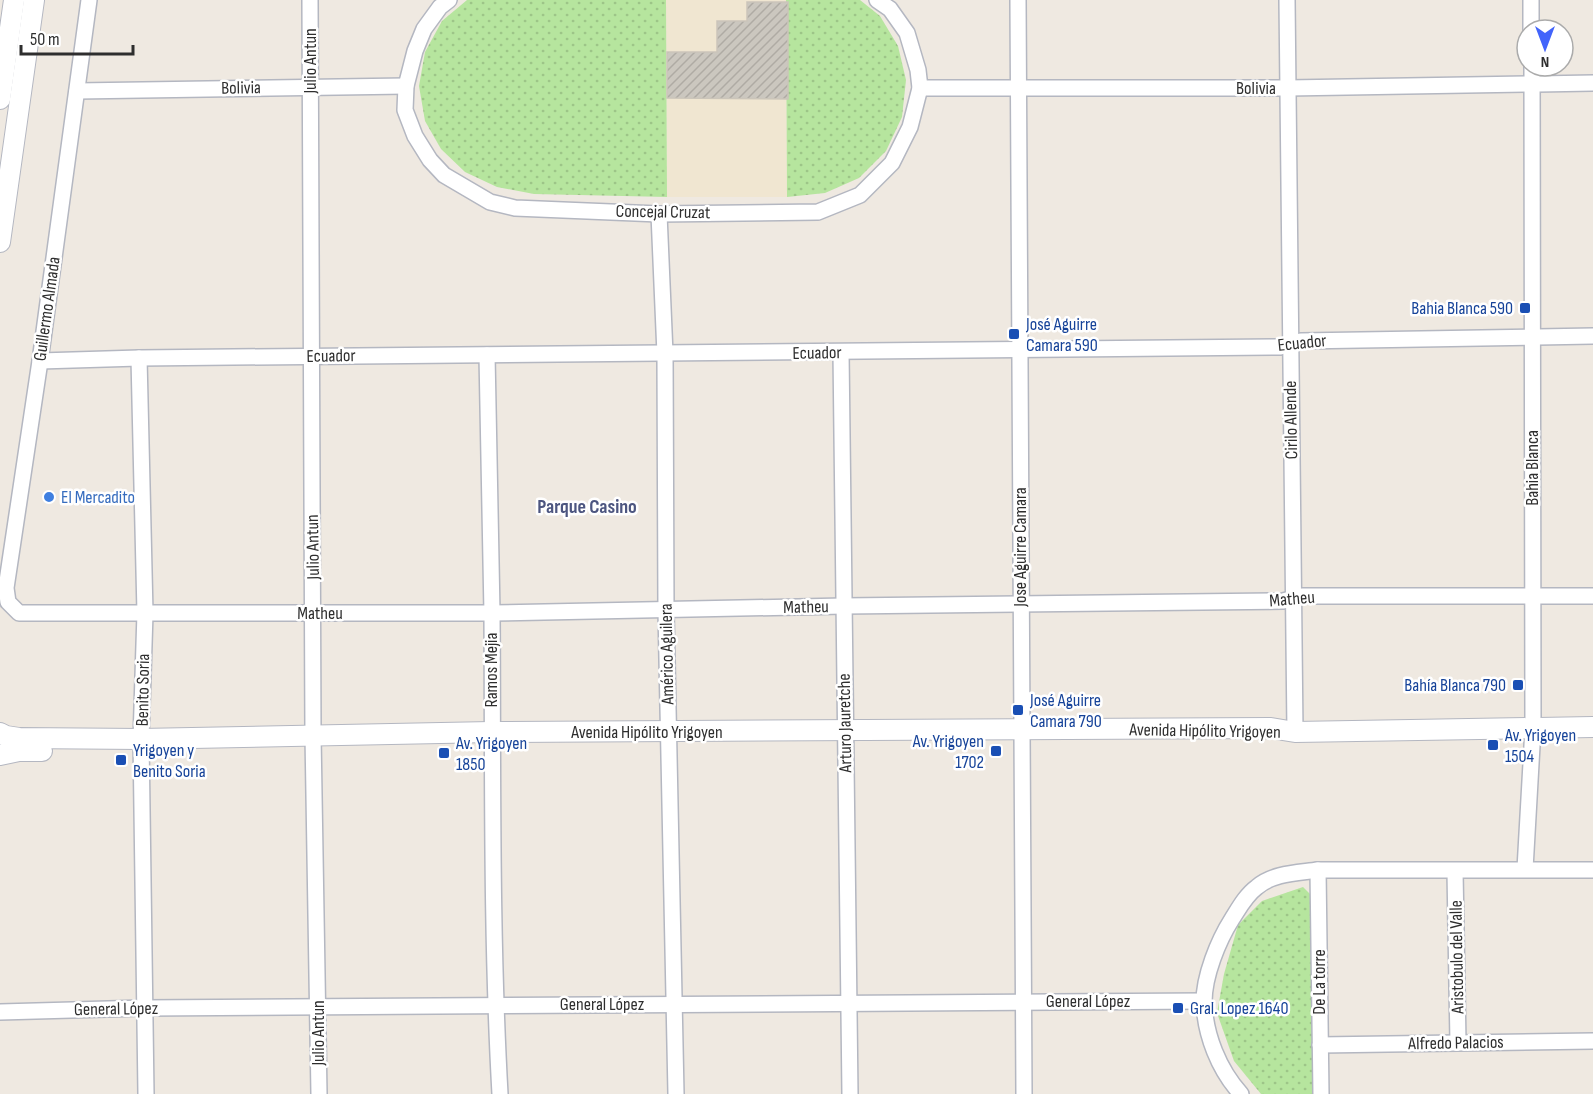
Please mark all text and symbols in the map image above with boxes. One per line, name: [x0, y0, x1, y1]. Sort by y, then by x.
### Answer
scale bar: [21, 18, 134, 56]
north arrow: [1515, 18, 1575, 78]
street label: Julio Antun: [300, 28, 321, 95]
text: 50 m: [30, 29, 60, 50]
text: N: [1541, 52, 1549, 71]
street label: Bolivia: [221, 77, 261, 99]
street label: Bolivia: [1236, 78, 1276, 99]
street label: Concejal Cruzat: [615, 201, 711, 223]
street label: Guillermo Almada: [29, 255, 65, 362]
place label: Bahia Blanca 590: [1411, 298, 1513, 319]
marker: Bahia Blanca 590: [1518, 301, 1532, 315]
place label: José Aguirre Camara 590: [1025, 314, 1098, 356]
marker: José Aguirre Camara 590: [1007, 327, 1021, 341]
street label: Ecuador: [1276, 330, 1328, 356]
street label: Ecuador: [792, 342, 842, 364]
street label: Ecuador: [306, 345, 356, 367]
street label: Cirilo Allende: [1280, 381, 1302, 459]
street label: Bahia Blanca: [1522, 430, 1543, 506]
place label: El Mercadito: [61, 487, 135, 508]
street label: Jose Aguirre Camara: [1010, 487, 1031, 608]
marker: El Mercadito: [42, 490, 56, 504]
district label: Parque Casino: [537, 495, 637, 519]
street label: Julio Antun: [302, 514, 324, 581]
street label: Matheu: [1268, 587, 1316, 611]
street label: Matheu: [783, 596, 829, 618]
street label: Matheu: [297, 603, 343, 624]
street label: Américo Aguilera: [656, 603, 678, 706]
street label: Ramos Mejia: [481, 633, 502, 707]
street label: Benito Soria: [132, 653, 154, 726]
street label: Arturo Jauretche: [834, 673, 856, 774]
place label: Bahía Blanca 790: [1404, 675, 1506, 696]
marker: Bahía Blanca 790: [1511, 678, 1525, 692]
place label: José Aguirre Camara 790: [1029, 690, 1102, 732]
marker: José Aguirre Camara 790: [1011, 703, 1025, 717]
street label: Avenida Hipólito Yrigoyen: [1128, 719, 1281, 743]
street label: Avenida Hipólito Yrigoyen: [570, 722, 723, 743]
place label: Av. Yrigoyen 1504: [1504, 725, 1576, 767]
place label: Av. Yrigoyen 1702: [912, 731, 984, 773]
place label: Av. Yrigoyen 1850: [455, 733, 527, 775]
marker: Av. Yrigoyen 1504: [1486, 738, 1500, 752]
place label: Yrigoyen y Benito Soria: [133, 740, 206, 782]
marker: Av. Yrigoyen 1702: [989, 744, 1003, 758]
marker: Av. Yrigoyen 1850: [437, 746, 451, 760]
marker: Yrigoyen y Benito Soria: [114, 753, 128, 767]
street label: Aristobulo del Valle: [1446, 900, 1469, 1015]
street label: De La torre: [1309, 949, 1330, 1015]
street label: General López: [1046, 991, 1131, 1012]
street label: General López: [560, 994, 645, 1015]
street label: General López: [74, 998, 159, 1020]
place label: Gral. Lopez 1640: [1190, 998, 1288, 1019]
street label: Julio Antun: [308, 1000, 329, 1067]
marker: Gral. Lopez 1640: [1171, 1001, 1185, 1015]
street label: Alfredo Palacios: [1407, 1032, 1504, 1054]

